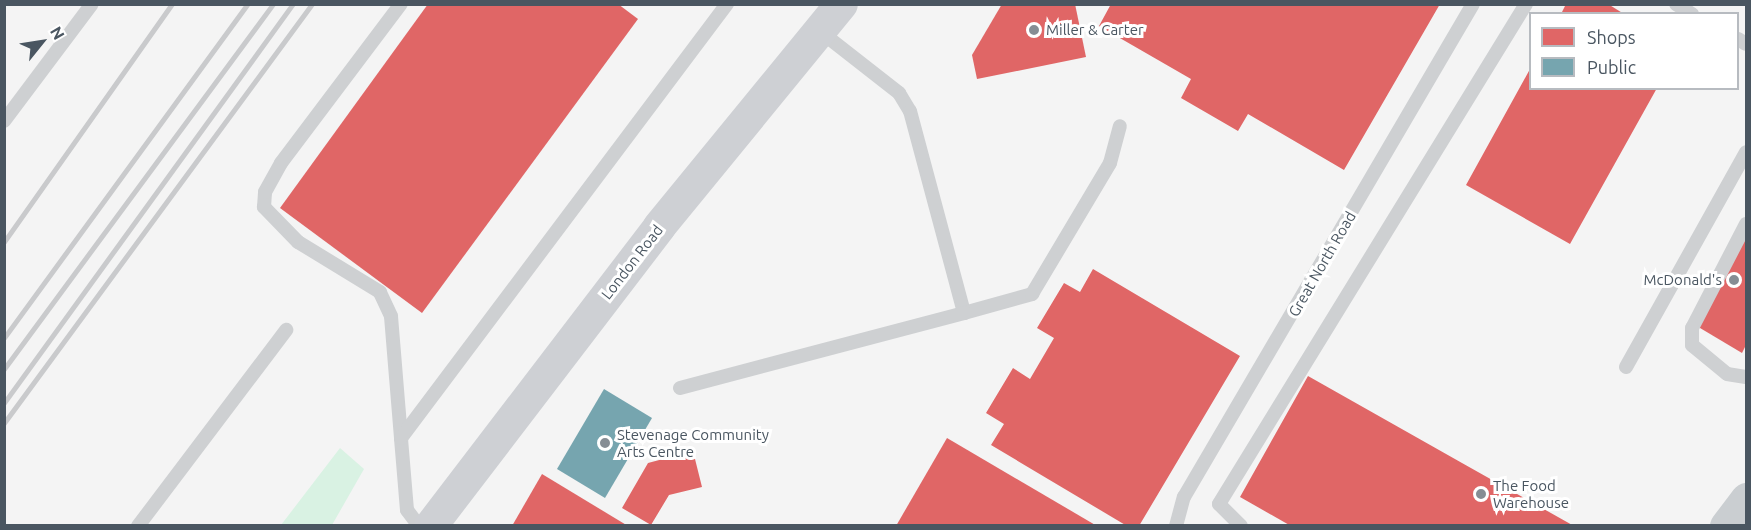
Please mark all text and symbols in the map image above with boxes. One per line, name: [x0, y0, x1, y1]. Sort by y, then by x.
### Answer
north arrow: [12, 12, 72, 72]
legend: [1529, 12, 1739, 90]
place label: Miller & Carter: [1046, 21, 1144, 39]
text: N: [47, 23, 68, 43]
marker: Miller & Carter: [1027, 23, 1041, 37]
text: Shops: [1587, 27, 1636, 47]
text: Public: [1587, 57, 1636, 77]
street label: Great North Road: [1285, 208, 1359, 320]
street label: London Road: [597, 221, 667, 303]
place label: McDonald's: [1644, 271, 1722, 289]
marker: McDonald's: [1727, 273, 1741, 287]
place label: Stevenage Community Arts Centre: [617, 425, 769, 460]
marker: Stevenage Community Arts Centre: [598, 436, 612, 450]
place label: The Food Warehouse: [1493, 476, 1569, 511]
marker: The Food Warehouse: [1474, 487, 1488, 501]

